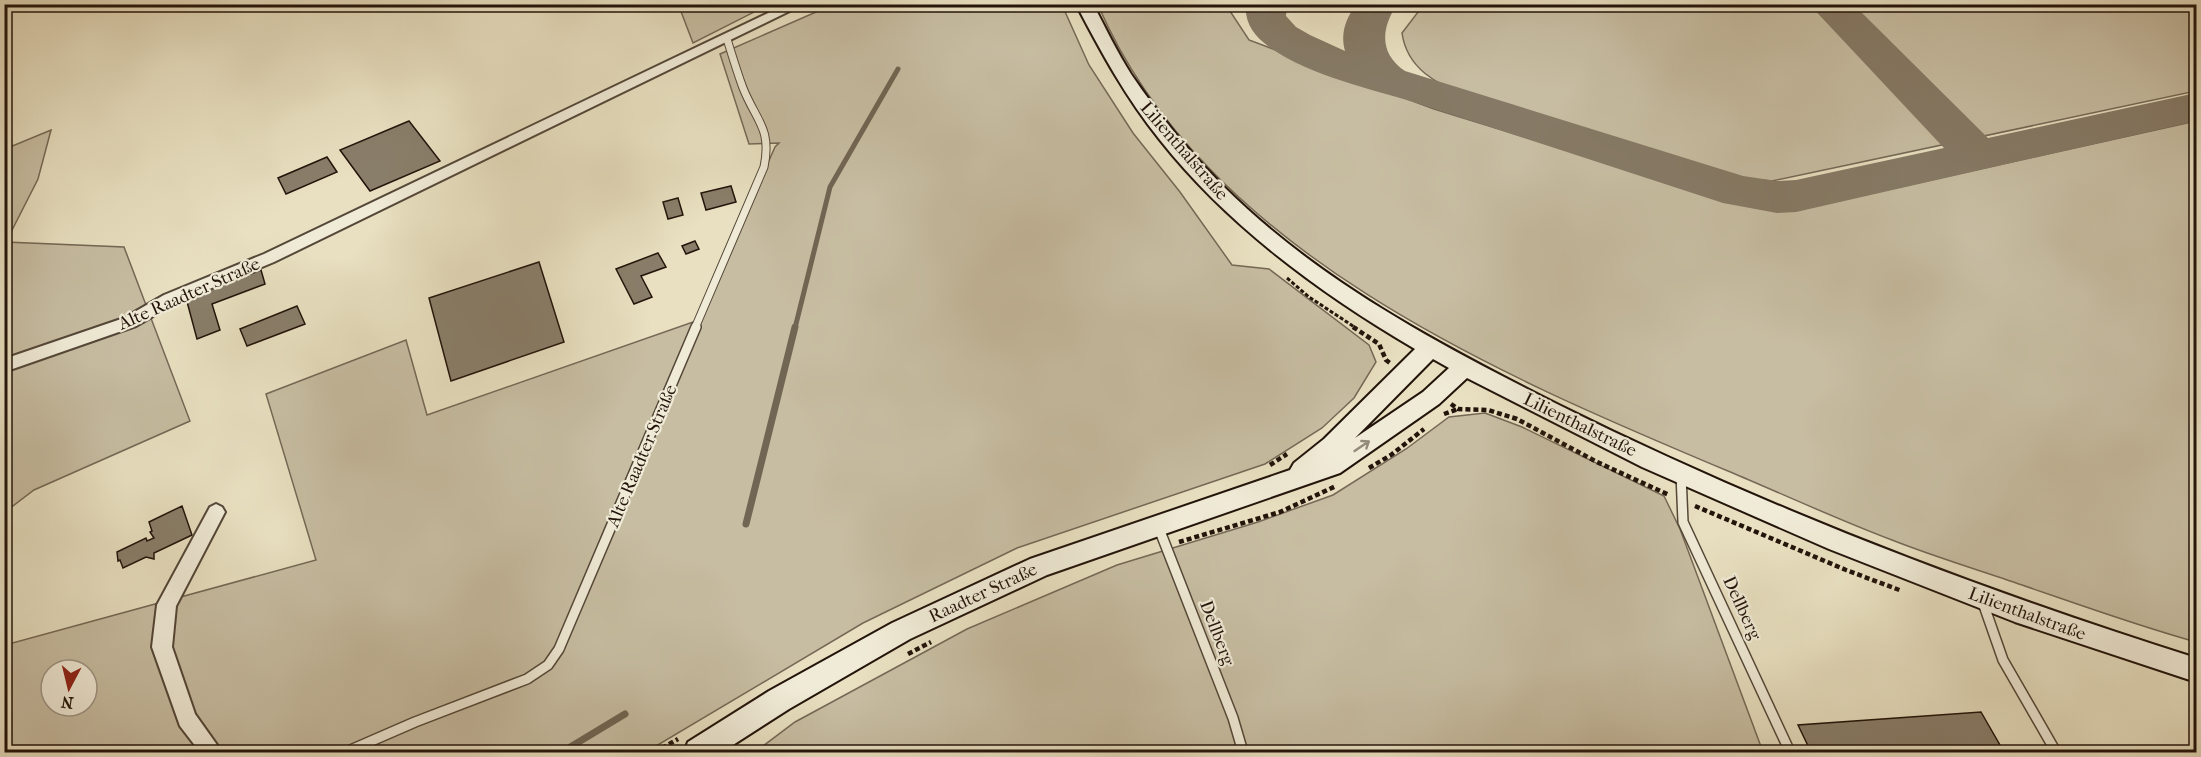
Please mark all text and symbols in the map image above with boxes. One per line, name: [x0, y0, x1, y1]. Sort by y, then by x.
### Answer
street label: Lilienthalstraße: [1136, 98, 1232, 204]
street label: Alte Raadter Straße: [114, 253, 263, 335]
street label: Alte Raadter Straße: [602, 381, 682, 531]
street label: Lilienthalstraße: [1520, 389, 1640, 461]
one-way arrow: [1353, 439, 1370, 452]
street label: Raadter Straße: [925, 559, 1041, 627]
street label: Dellberg: [1718, 573, 1766, 644]
street label: Lilienthalstraße: [1966, 583, 2089, 645]
street label: Dellberg: [1195, 598, 1239, 669]
north arrow: [39, 658, 99, 718]
text: N: [59, 692, 74, 713]

